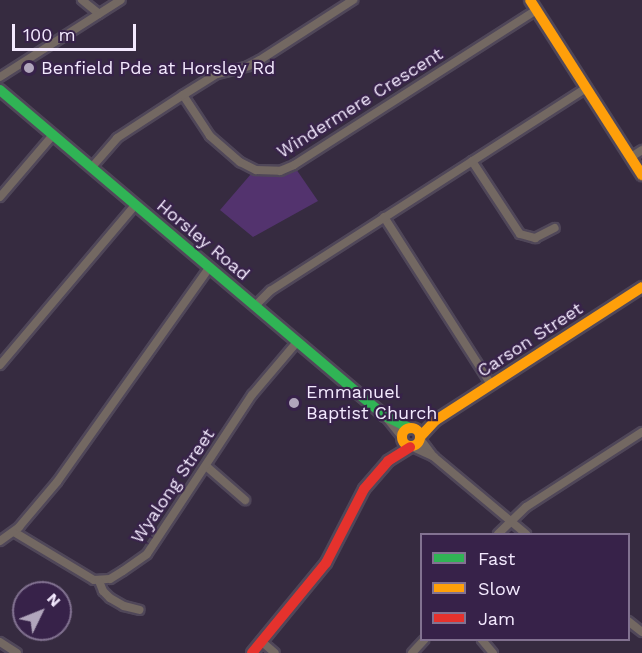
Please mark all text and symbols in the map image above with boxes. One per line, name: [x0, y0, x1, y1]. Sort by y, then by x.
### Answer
scale bar: [15, 12, 140, 50]
text: 100 m: [23, 24, 76, 45]
street label: Windermere Crescent: [273, 43, 447, 163]
place label: Benfield Pde at Horsley Rd: [41, 57, 276, 79]
marker: Benfield Pde at Horsley Rd: [22, 61, 36, 75]
street label: Horsley Road: [152, 195, 254, 285]
street label: Carson Street: [473, 298, 587, 382]
place label: Emmanuel Baptist Church: [306, 382, 437, 424]
marker: Emmanuel Baptist Church: [287, 396, 301, 410]
street label: Wyalong Street: [127, 424, 219, 548]
legend: [420, 533, 630, 641]
text: Fast: [478, 548, 515, 569]
text: Slow: [478, 578, 521, 599]
north arrow: [12, 581, 72, 641]
text: N: [43, 589, 65, 611]
text: Jam: [478, 608, 515, 629]

